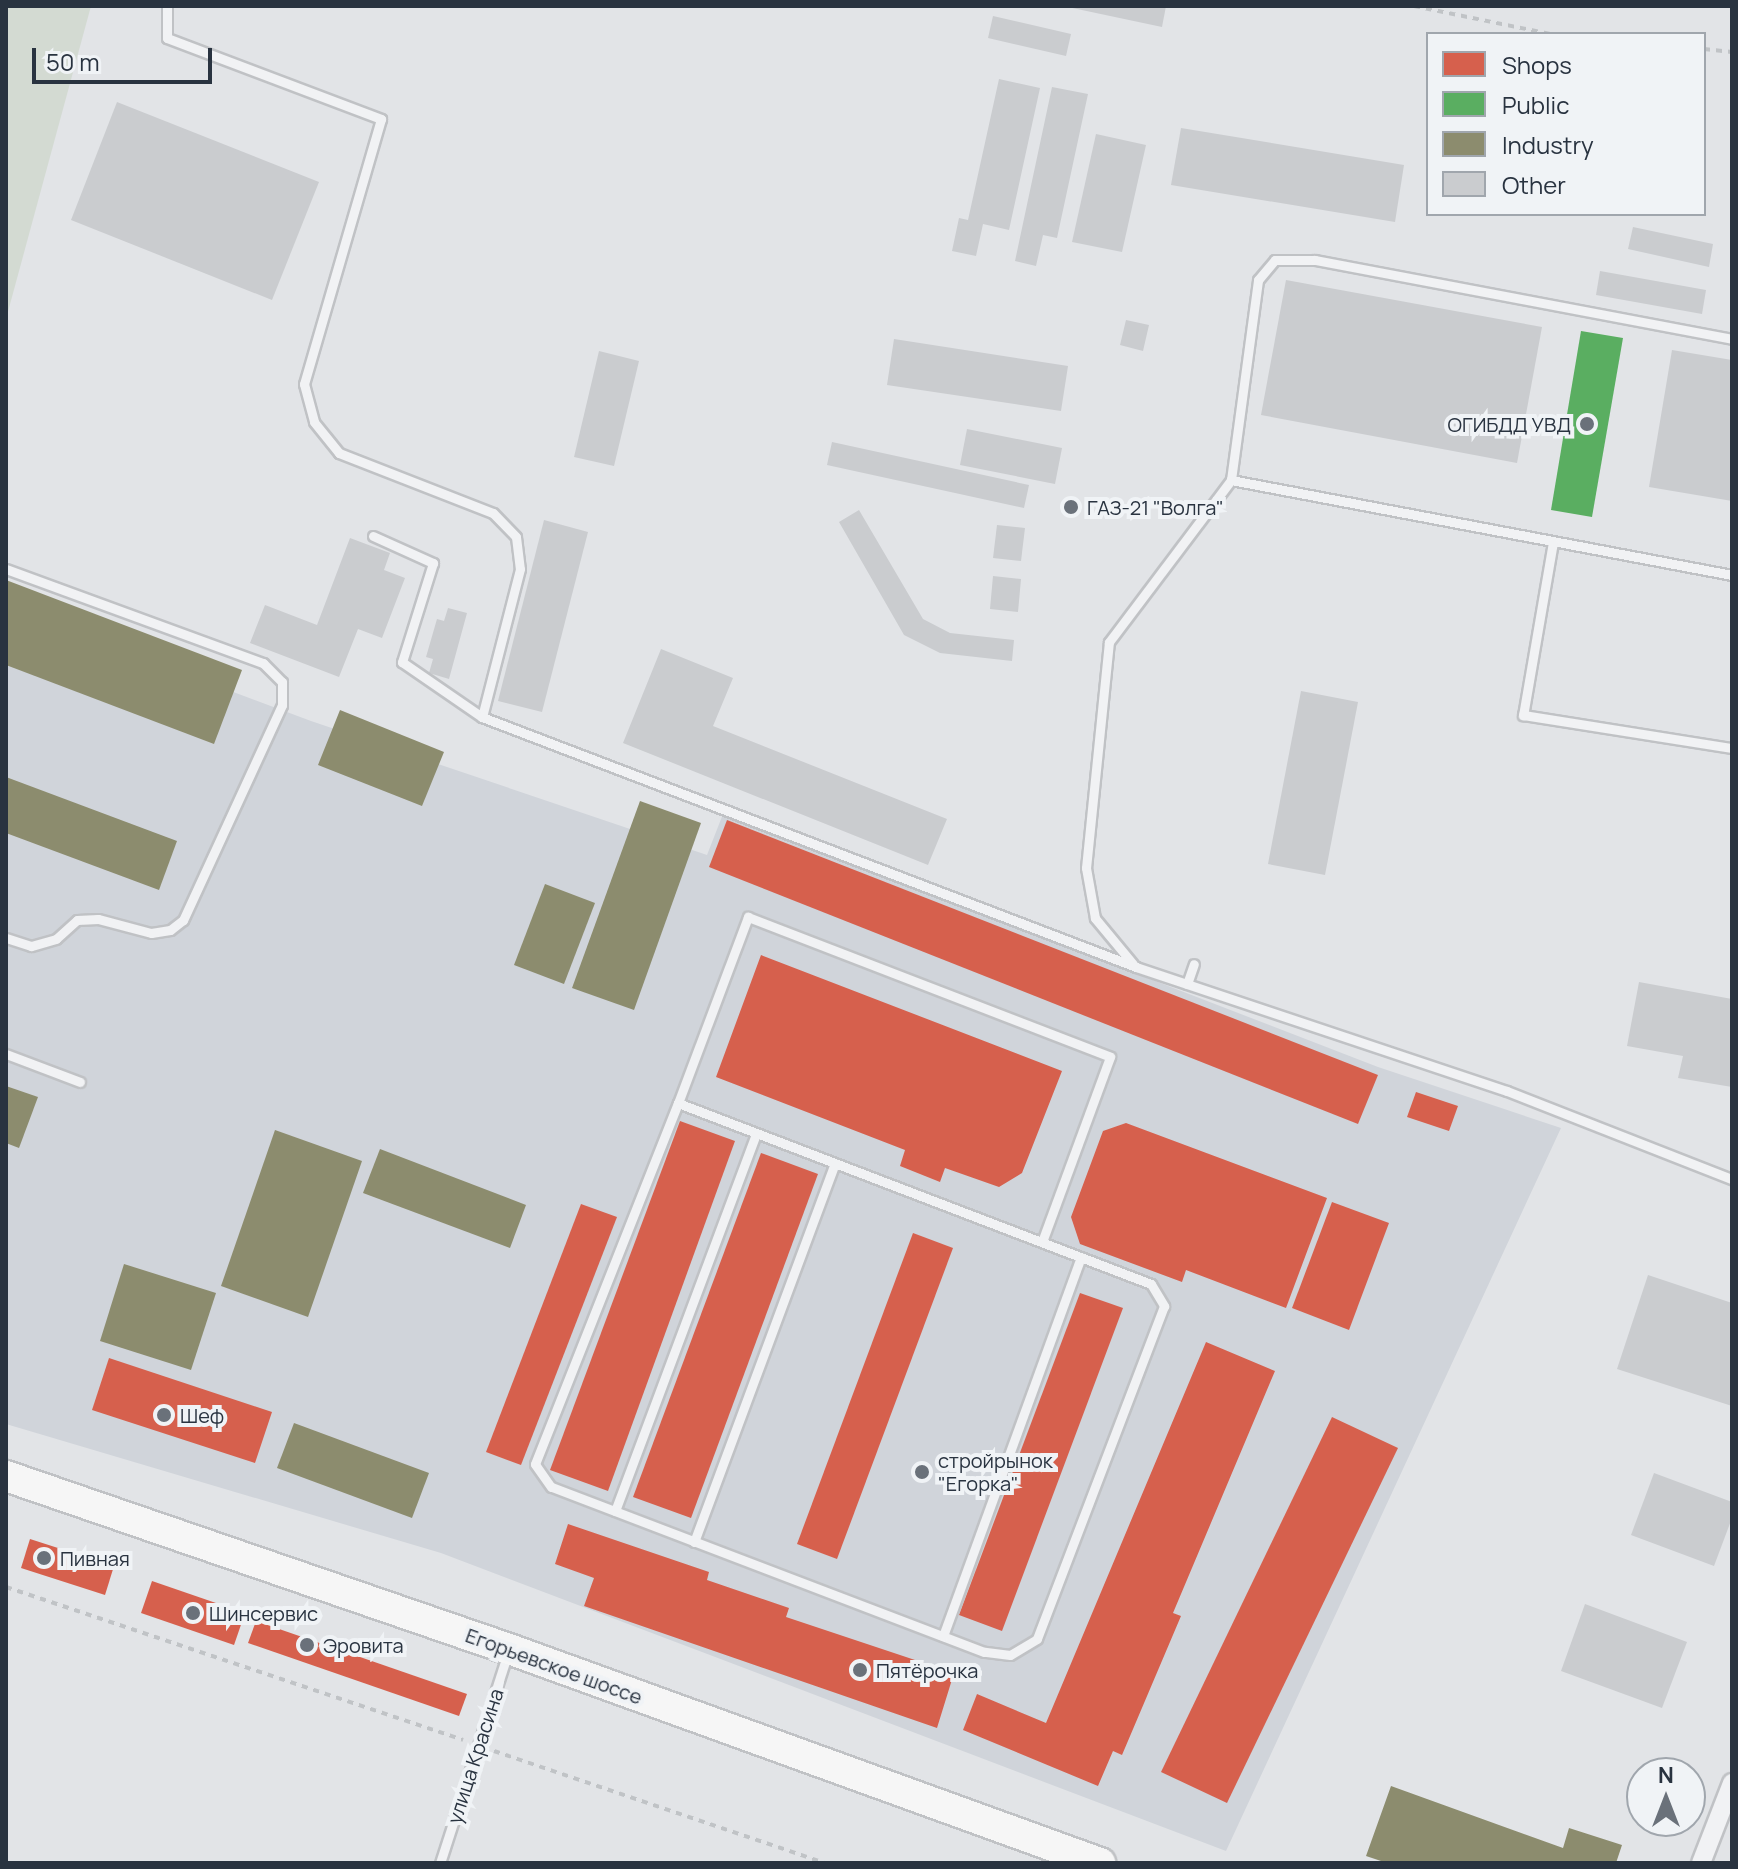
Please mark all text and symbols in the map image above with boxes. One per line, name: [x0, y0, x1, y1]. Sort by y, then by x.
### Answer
scale bar: [36, 32, 216, 82]
legend: [1426, 32, 1706, 216]
text: 50 m: [46, 45, 100, 78]
text: Shops: [1502, 48, 1572, 81]
text: Public: [1502, 88, 1569, 121]
text: Industry: [1502, 128, 1594, 161]
text: Other: [1502, 168, 1566, 201]
place label: ОГИБДД УВД: [1448, 412, 1571, 436]
marker: ОГИБДД УВД: [1578, 415, 1596, 433]
place label: ГАЗ-21 "Волга": [1087, 495, 1224, 519]
marker: ГАЗ-21 "Волга": [1062, 498, 1080, 516]
place label: Шеф: [180, 1403, 224, 1427]
marker: Шеф: [155, 1406, 173, 1424]
place label: стройрынок "Егорка": [938, 1448, 1053, 1495]
marker: стройрынок "Егорка": [913, 1463, 931, 1481]
place label: Пивная: [60, 1546, 130, 1570]
marker: Пивная: [35, 1549, 53, 1567]
place label: Шинсервис: [209, 1601, 318, 1625]
marker: Шинсервис: [184, 1604, 202, 1622]
street label: Егорьевское шоссе: [462, 1623, 646, 1709]
place label: Эровита: [323, 1633, 404, 1657]
marker: Эровита: [298, 1636, 316, 1654]
place label: Пятёрочка: [876, 1658, 978, 1682]
marker: Пятёрочка: [851, 1661, 869, 1679]
street label: улица Красина: [442, 1685, 508, 1827]
north arrow: [1626, 1757, 1706, 1837]
text: N: [1658, 1760, 1674, 1790]

